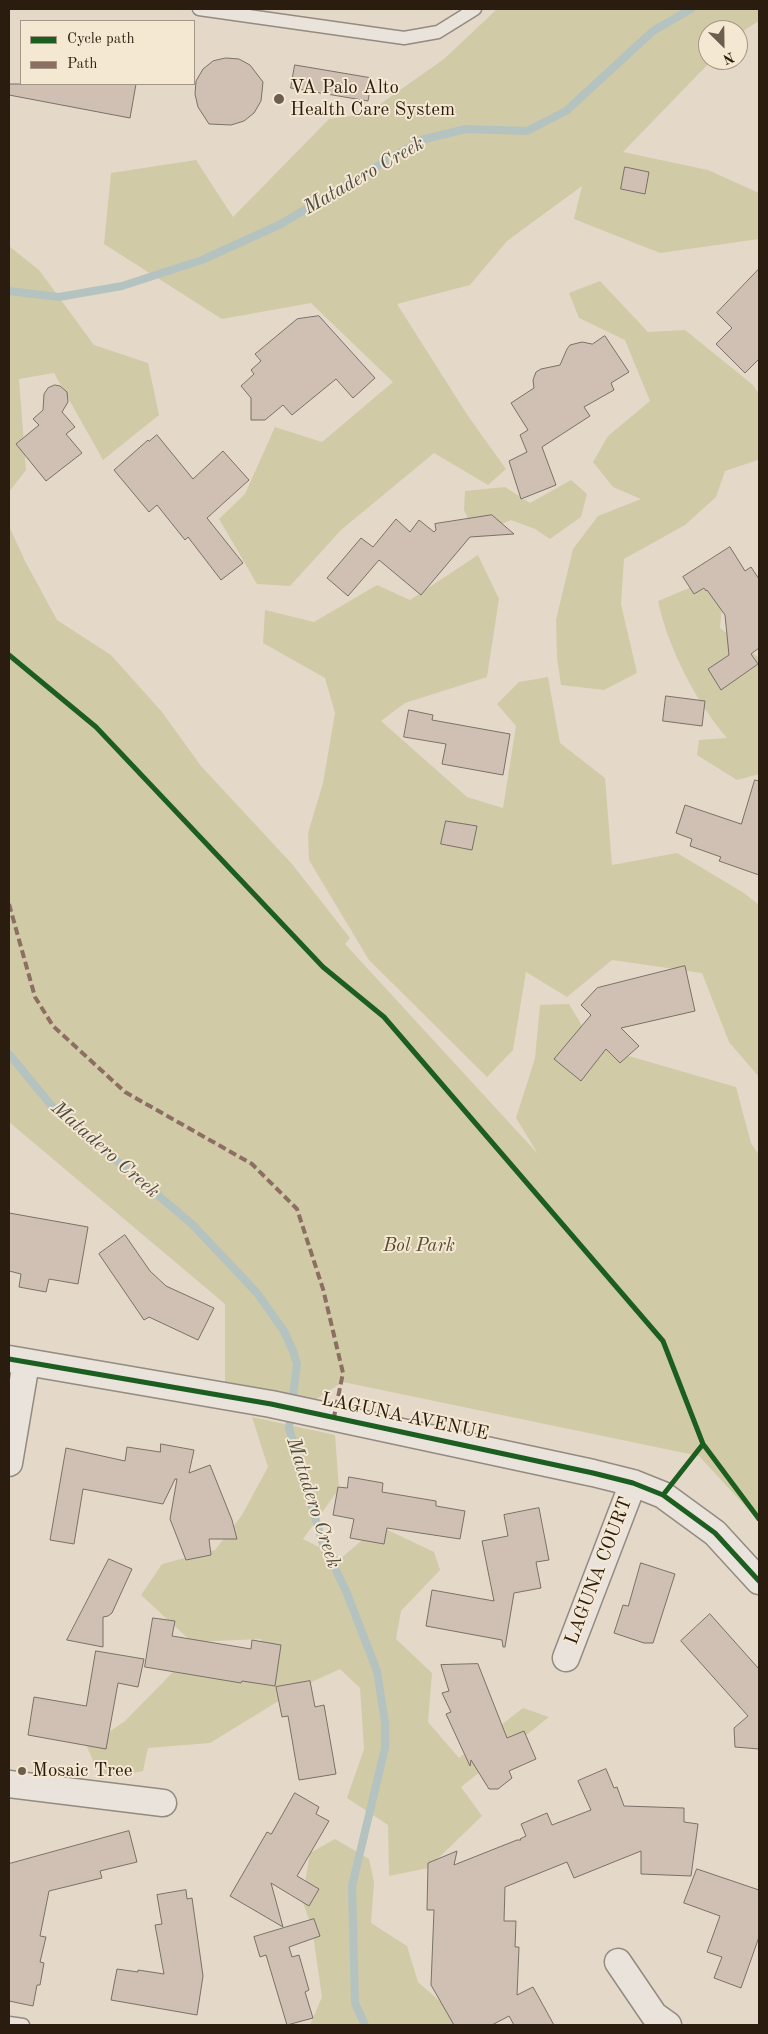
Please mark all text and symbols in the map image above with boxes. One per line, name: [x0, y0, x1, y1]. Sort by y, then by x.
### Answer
legend: [20, 20, 195, 85]
north arrow: [698, 20, 748, 70]
text: Cycle path: [67, 32, 135, 47]
text: N: [721, 49, 736, 66]
text: Path: [67, 57, 97, 72]
place label: VA Palo Alto Health Care System: [290, 77, 455, 121]
marker: VA Palo Alto Health Care System: [272, 92, 286, 106]
water label: Matadero Creek: [299, 132, 429, 220]
water label: Matadero Creek: [46, 1096, 164, 1204]
park label: Bol Park: [383, 1235, 455, 1257]
street label: LAGUNA AVENUE: [319, 1388, 491, 1446]
water label: Matadero Creek: [281, 1435, 345, 1571]
street label: LAGUNA COURT: [560, 1494, 638, 1648]
place label: Mosaic Tree: [32, 1760, 133, 1782]
marker: Mosaic Tree: [16, 1765, 28, 1777]

